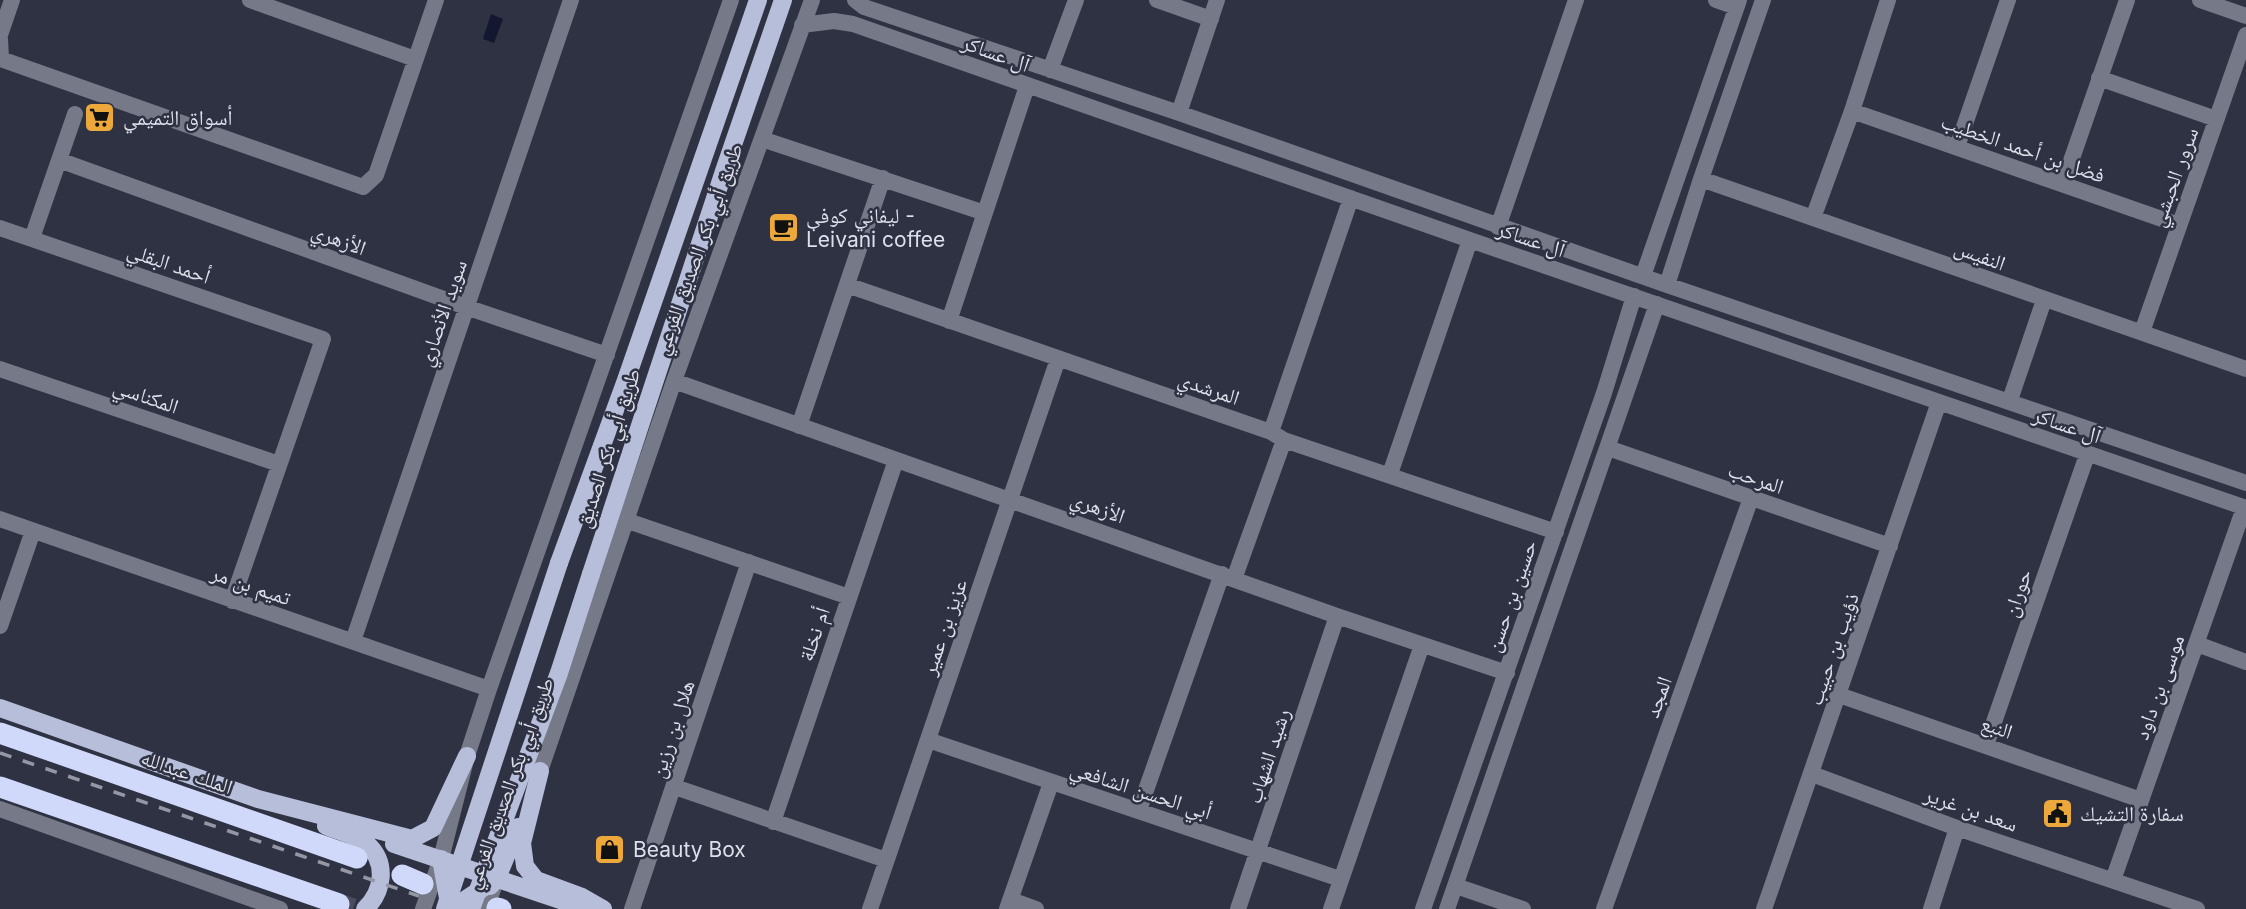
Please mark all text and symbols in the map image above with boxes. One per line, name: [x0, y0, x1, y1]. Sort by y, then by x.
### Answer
street label: آل عساكر: [958, 29, 1034, 77]
supermarket icon: أسواق التميمي: [83, 100, 117, 134]
place label: أسواق التميمي: [123, 105, 232, 134]
street label: فضل بن أحمد الخطيب: [1937, 108, 2108, 189]
street label: سرور الحبشي: [2144, 124, 2208, 232]
street label: طريق أبي بكر الصديق الفرعي: [648, 140, 752, 360]
place label: ليفاني كوفي - Leivani coffee: [806, 203, 945, 252]
cafe icon: ليفاني كوفي - Leivani coffee: [766, 210, 800, 244]
street label: آل عساكر: [1493, 215, 1569, 262]
street label: الأزهري: [307, 218, 370, 264]
street label: النفيس: [1951, 234, 2009, 277]
street label: أحمد البقلي: [123, 237, 214, 293]
street label: سويد الأنصاري: [412, 256, 476, 371]
street label: طريق أبي بكر الصديق: [570, 365, 650, 532]
street label: المرشدي: [1174, 366, 1243, 414]
street label: المكناسي: [109, 373, 182, 423]
street label: آل عساكر: [2029, 401, 2105, 448]
street label: المرحب: [1725, 457, 1787, 499]
street label: الأزهري: [1066, 486, 1129, 532]
street label: حسين بن حسن: [1480, 537, 1543, 656]
street label: تميم بن مر: [206, 559, 294, 612]
street label: حوران: [1997, 566, 2037, 620]
street label: عزيز بن عمير: [916, 575, 973, 680]
street label: ذؤيب بن حبيب: [1802, 590, 1865, 709]
street label: أم نخلة: [793, 604, 837, 665]
street label: موسى بن داود: [2128, 631, 2190, 743]
street label: المجد: [1639, 673, 1677, 721]
street label: طريق أبي بكر الصديق الفرعي: [459, 674, 563, 894]
street label: هلال بن رزين: [644, 677, 701, 781]
street label: رشيد الشهاب: [1241, 705, 1295, 807]
street label: النبع: [1978, 710, 2016, 745]
street label: الملك عبدالله: [138, 745, 236, 799]
street label: أبي الحسن الشافعي: [1066, 755, 1215, 829]
street label: سعد بن غرير: [1920, 781, 2021, 838]
public building icon: سفارة التشيك: [2040, 796, 2074, 830]
place label: سفارة التشيك: [2080, 801, 2184, 826]
shop icon: Beauty Box: [593, 832, 627, 866]
place label: Beauty Box: [633, 837, 746, 862]

